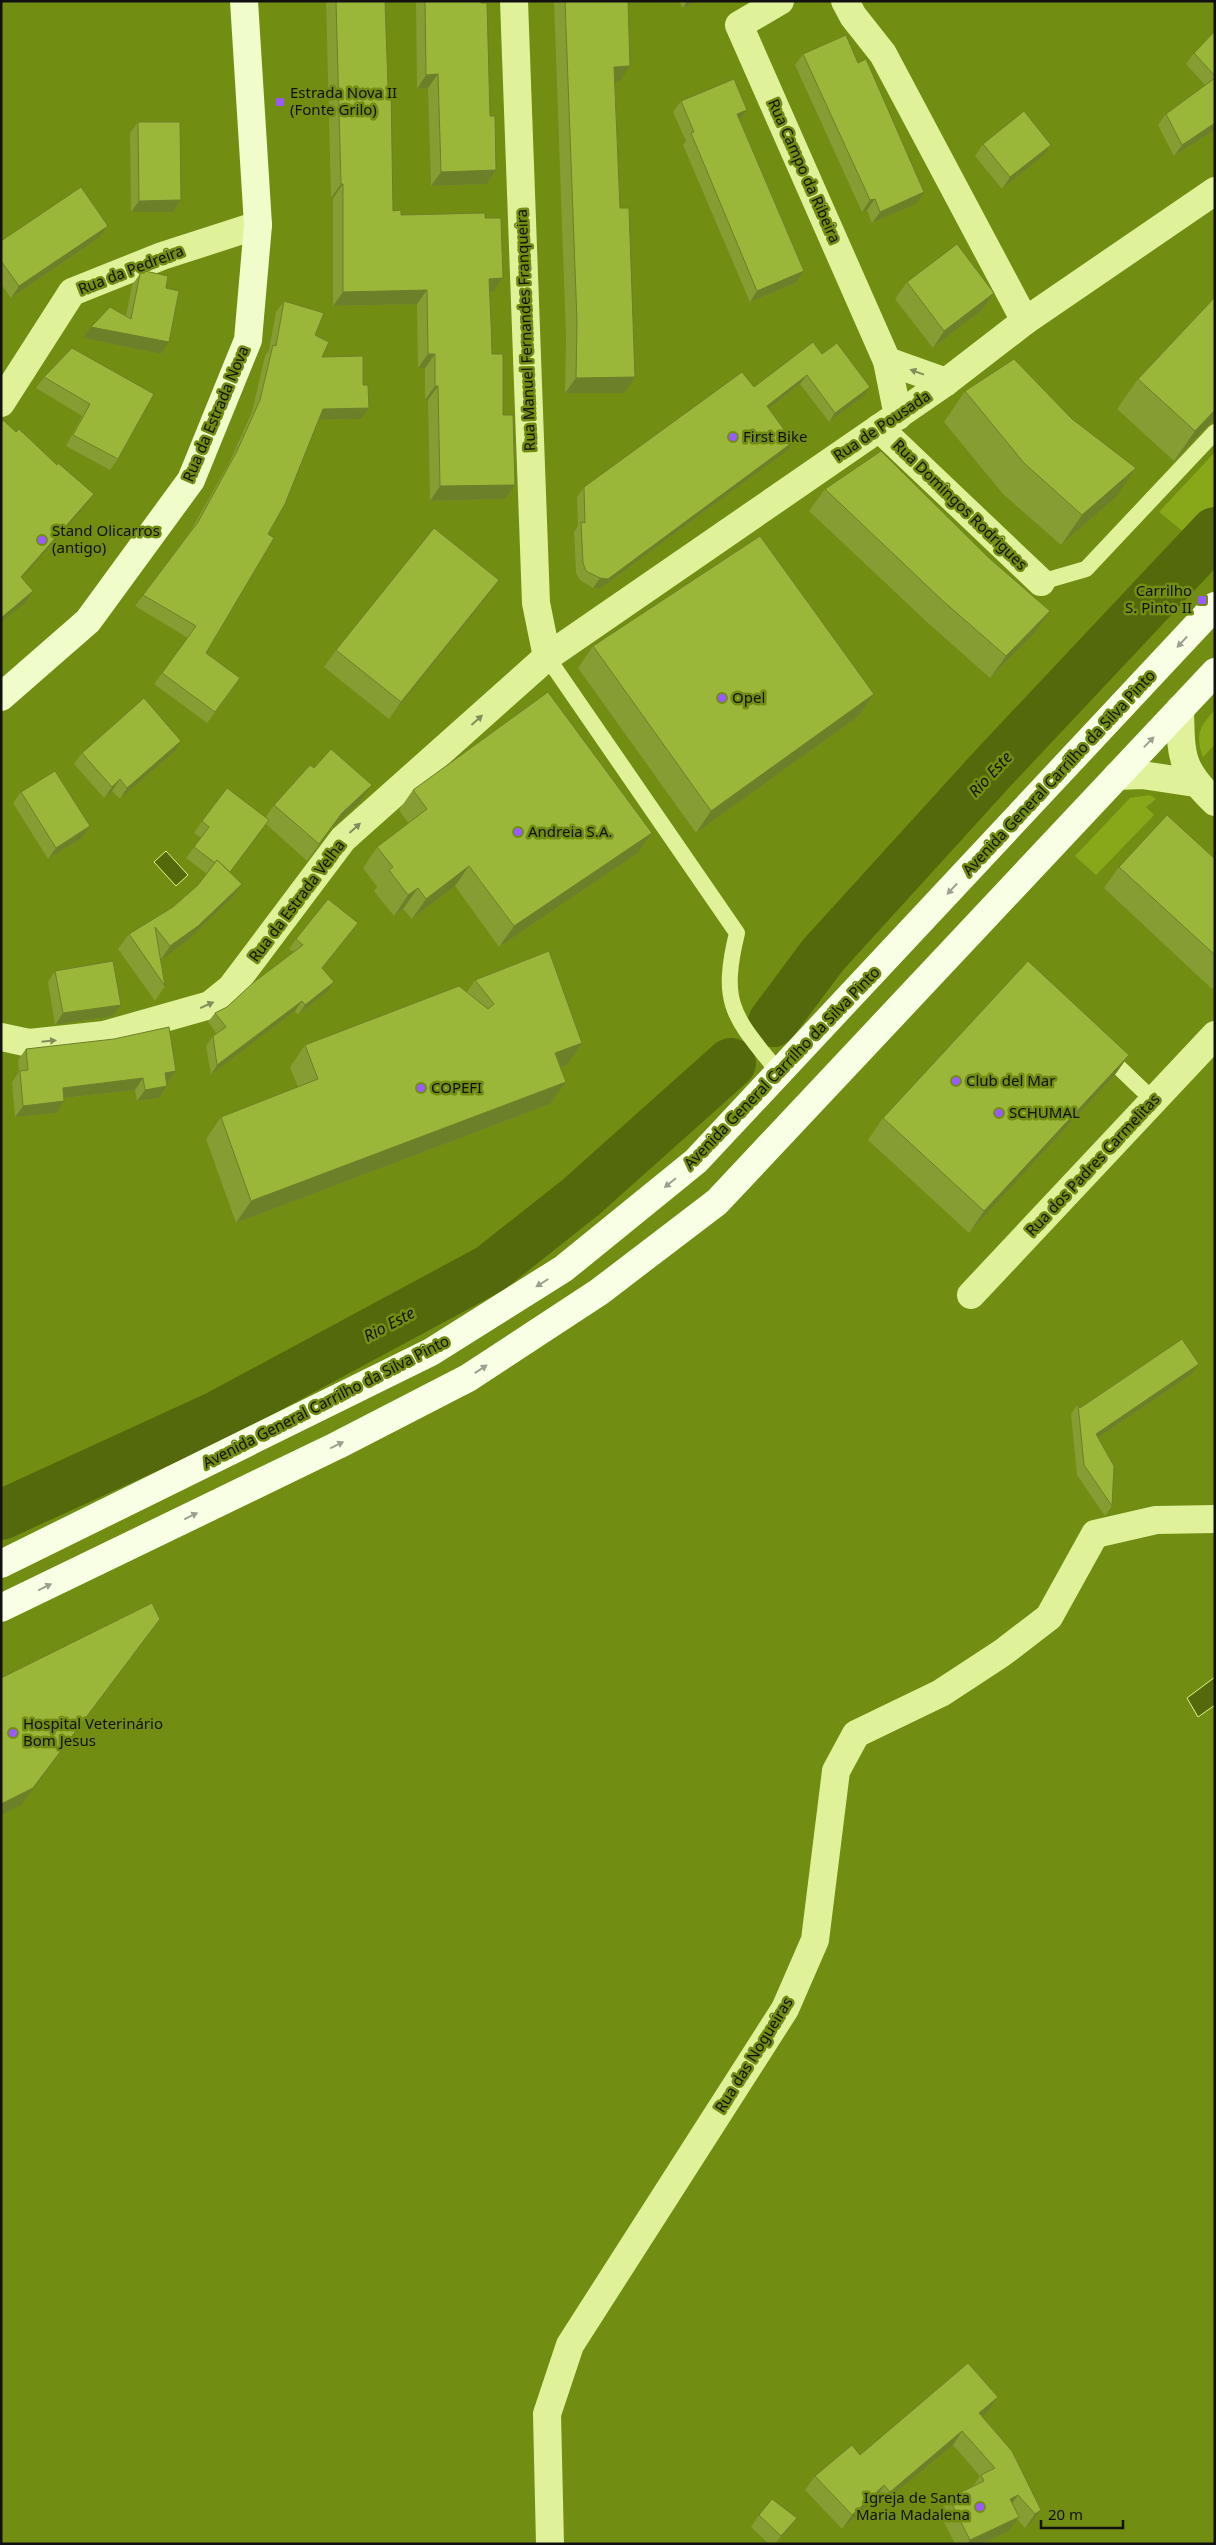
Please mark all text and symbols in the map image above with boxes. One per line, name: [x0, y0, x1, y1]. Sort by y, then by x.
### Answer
place label: Estrada Nova II (Fonte Grilo): [290, 82, 397, 119]
street label: Rua Campo da Ribeira: [764, 95, 846, 246]
marker: Estrada Nova II (Fonte Grilo): [274, 96, 286, 108]
street label: Rua Manuel Fernandes Franqueira: [511, 209, 539, 451]
street label: Rua da Pedreira: [75, 240, 186, 298]
street label: Rua da Estrada Nova: [177, 343, 253, 484]
one-way arrow: [909, 368, 924, 376]
street label: Rua de Pousada: [829, 385, 934, 465]
place label: First Bike: [743, 426, 807, 446]
marker: First Bike: [727, 431, 739, 443]
street label: Rua Domingos Rodrigues: [889, 435, 1032, 574]
place label: Stand Olicarros (antigo): [52, 520, 160, 557]
marker: Stand Olicarros (antigo): [36, 534, 48, 546]
place label: Carrilho S. Pinto II: [1125, 580, 1192, 617]
marker: Carrilho S. Pinto II: [1196, 594, 1208, 606]
one-way arrow: [1176, 635, 1188, 647]
street label: Avenida General Carrilho da Silva Pinto: [958, 665, 1159, 879]
place label: Opel: [732, 687, 765, 707]
marker: Opel: [716, 692, 728, 704]
one-way arrow: [470, 714, 482, 726]
one-way arrow: [1143, 737, 1155, 749]
water label: Rio Este: [963, 746, 1017, 802]
place label: Andreia S.A.: [528, 821, 612, 841]
one-way arrow: [349, 822, 361, 834]
marker: Andreia S.A.: [512, 826, 524, 838]
street label: Rua da Estrada Velha: [244, 835, 349, 966]
one-way arrow: [946, 883, 958, 895]
street label: Avenida General Carrilho da Silva Pinto: [679, 962, 884, 1173]
one-way arrow: [200, 1001, 214, 1009]
one-way arrow: [42, 1037, 58, 1045]
place label: Club del Mar: [966, 1070, 1055, 1090]
marker: Club del Mar: [950, 1075, 962, 1087]
place label: COPEFI: [431, 1077, 482, 1097]
marker: COPEFI: [415, 1082, 427, 1094]
street label: Rua dos Padres Carmelitas: [1021, 1089, 1164, 1240]
place label: SCHUMAL: [1009, 1102, 1080, 1122]
marker: SCHUMAL: [993, 1107, 1005, 1119]
one-way arrow: [663, 1177, 676, 1188]
one-way arrow: [535, 1278, 548, 1287]
water label: Rio Este: [360, 1301, 418, 1347]
street label: Avenida General Carrilho da Silva Pinto: [199, 1330, 452, 1472]
one-way arrow: [474, 1365, 488, 1374]
one-way arrow: [330, 1441, 345, 1449]
one-way arrow: [184, 1512, 198, 1520]
one-way arrow: [38, 1583, 52, 1591]
place label: Hospital Veterinário Bom Jesus: [23, 1713, 163, 1750]
marker: Hospital Veterinário Bom Jesus: [7, 1727, 19, 1739]
street label: Rua das Nogueiras: [710, 1993, 797, 2116]
place label: Igreja de Santa Maria Madalena: [856, 2487, 970, 2524]
scale bar: [1041, 2498, 1124, 2530]
marker: Igreja de Santa Maria Madalena: [974, 2501, 986, 2513]
text: 20 m: [1048, 2504, 1083, 2524]

